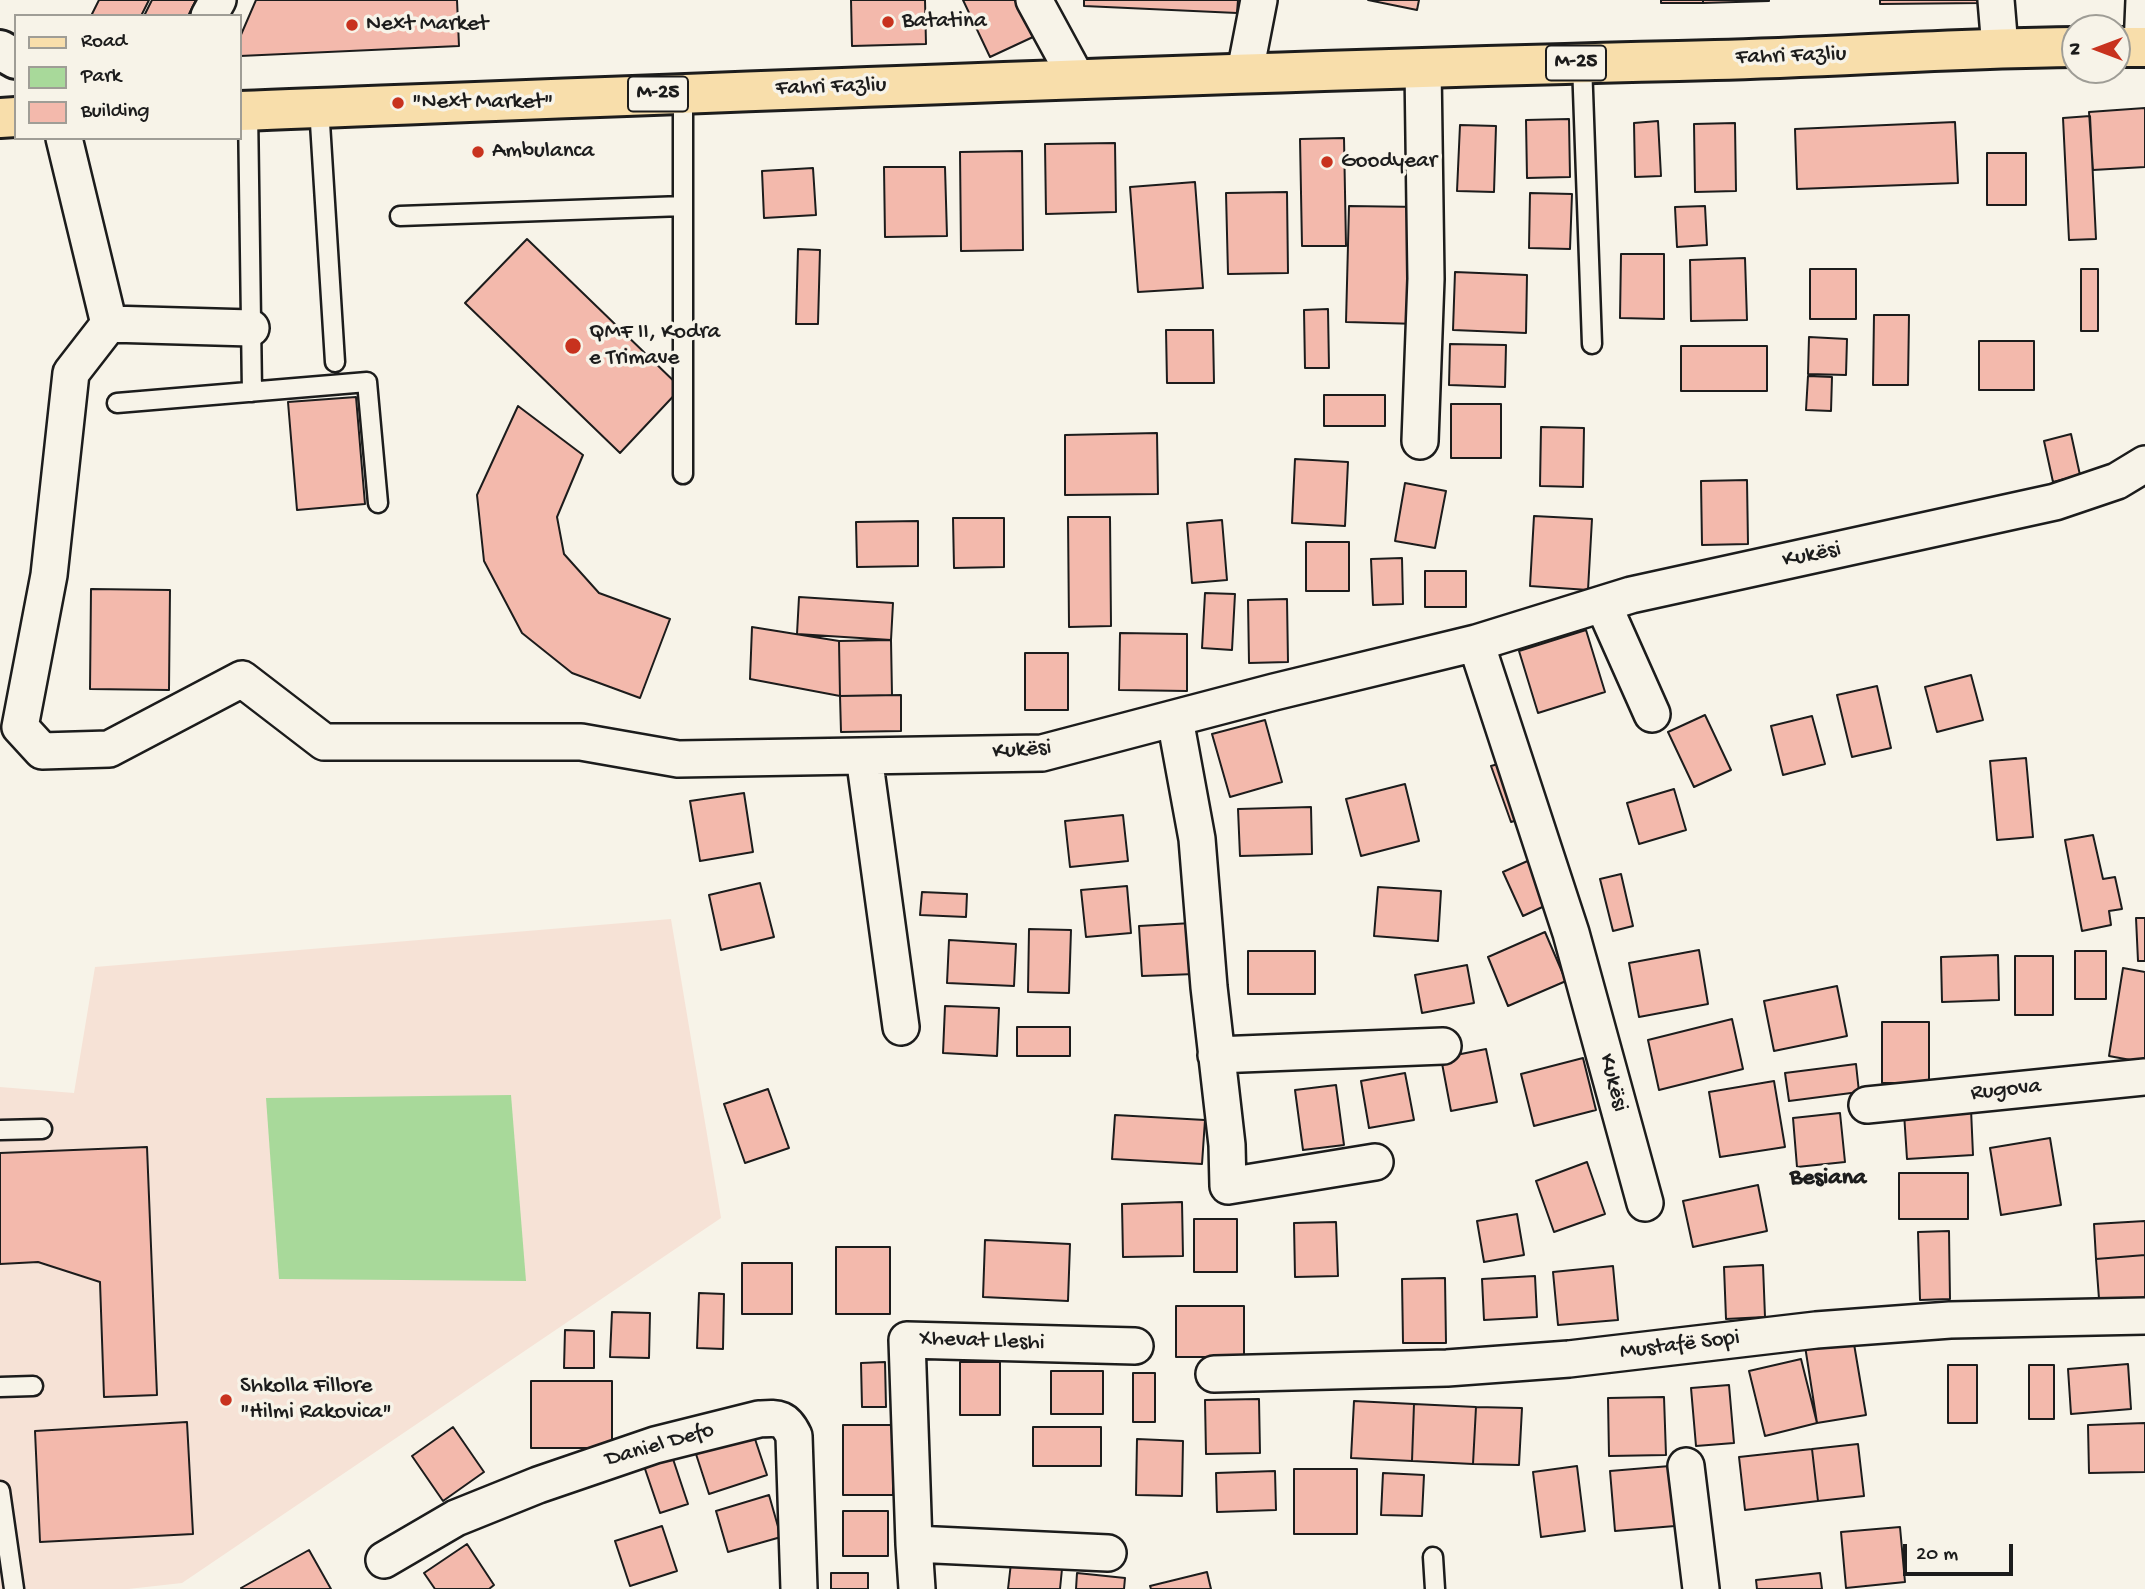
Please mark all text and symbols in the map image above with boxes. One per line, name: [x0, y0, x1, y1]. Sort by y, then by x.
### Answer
place label: Batatina: [902, 8, 987, 36]
place label: Next Market: [366, 11, 488, 39]
legend: [14, 14, 242, 140]
marker: Batatina: [880, 14, 896, 30]
north arrow: [2061, 14, 2131, 84]
marker: Next Market: [344, 17, 360, 33]
text: Road: [81, 30, 127, 55]
street label: Fahri Fazliu: [1735, 41, 1847, 73]
text: N: [2065, 43, 2088, 55]
road number: M-25: [1546, 46, 1606, 80]
text: Park: [81, 65, 121, 90]
street label: Fahri Fazliu: [775, 72, 887, 104]
road number: M-25: [628, 76, 688, 112]
place label: "Next Market": [412, 89, 553, 117]
marker: "Next Market": [390, 95, 406, 111]
text: Building: [81, 100, 150, 125]
place label: Ambulanca: [492, 138, 594, 166]
marker: Ambulanca: [470, 144, 486, 160]
place label: Goodyear: [1341, 148, 1437, 176]
marker: Goodyear: [1319, 154, 1335, 170]
place label: QMF II, Kodra e Trimave: [589, 319, 720, 373]
marker: QMF II, Kodra e Trimave: [563, 336, 583, 356]
street label: Kukësi: [1780, 536, 1844, 576]
street label: Kukësi: [991, 735, 1053, 767]
street label: Kukësi: [1591, 1051, 1633, 1115]
street label: Rugova: [1969, 1074, 2043, 1108]
district label: Besiana: [1790, 1165, 1866, 1193]
street label: Mustafë Sopi: [1618, 1325, 1742, 1367]
street label: Xhevat Lleshi: [919, 1326, 1045, 1358]
place label: Shkolla Fillore "Hilmi Rakovica": [240, 1373, 392, 1427]
marker: Shkolla Fillore "Hilmi Rakovica": [218, 1392, 234, 1408]
street label: Daniel Defo: [602, 1417, 718, 1475]
scale bar: [1907, 1530, 2017, 1574]
text: 20 m: [1916, 1543, 1958, 1568]

